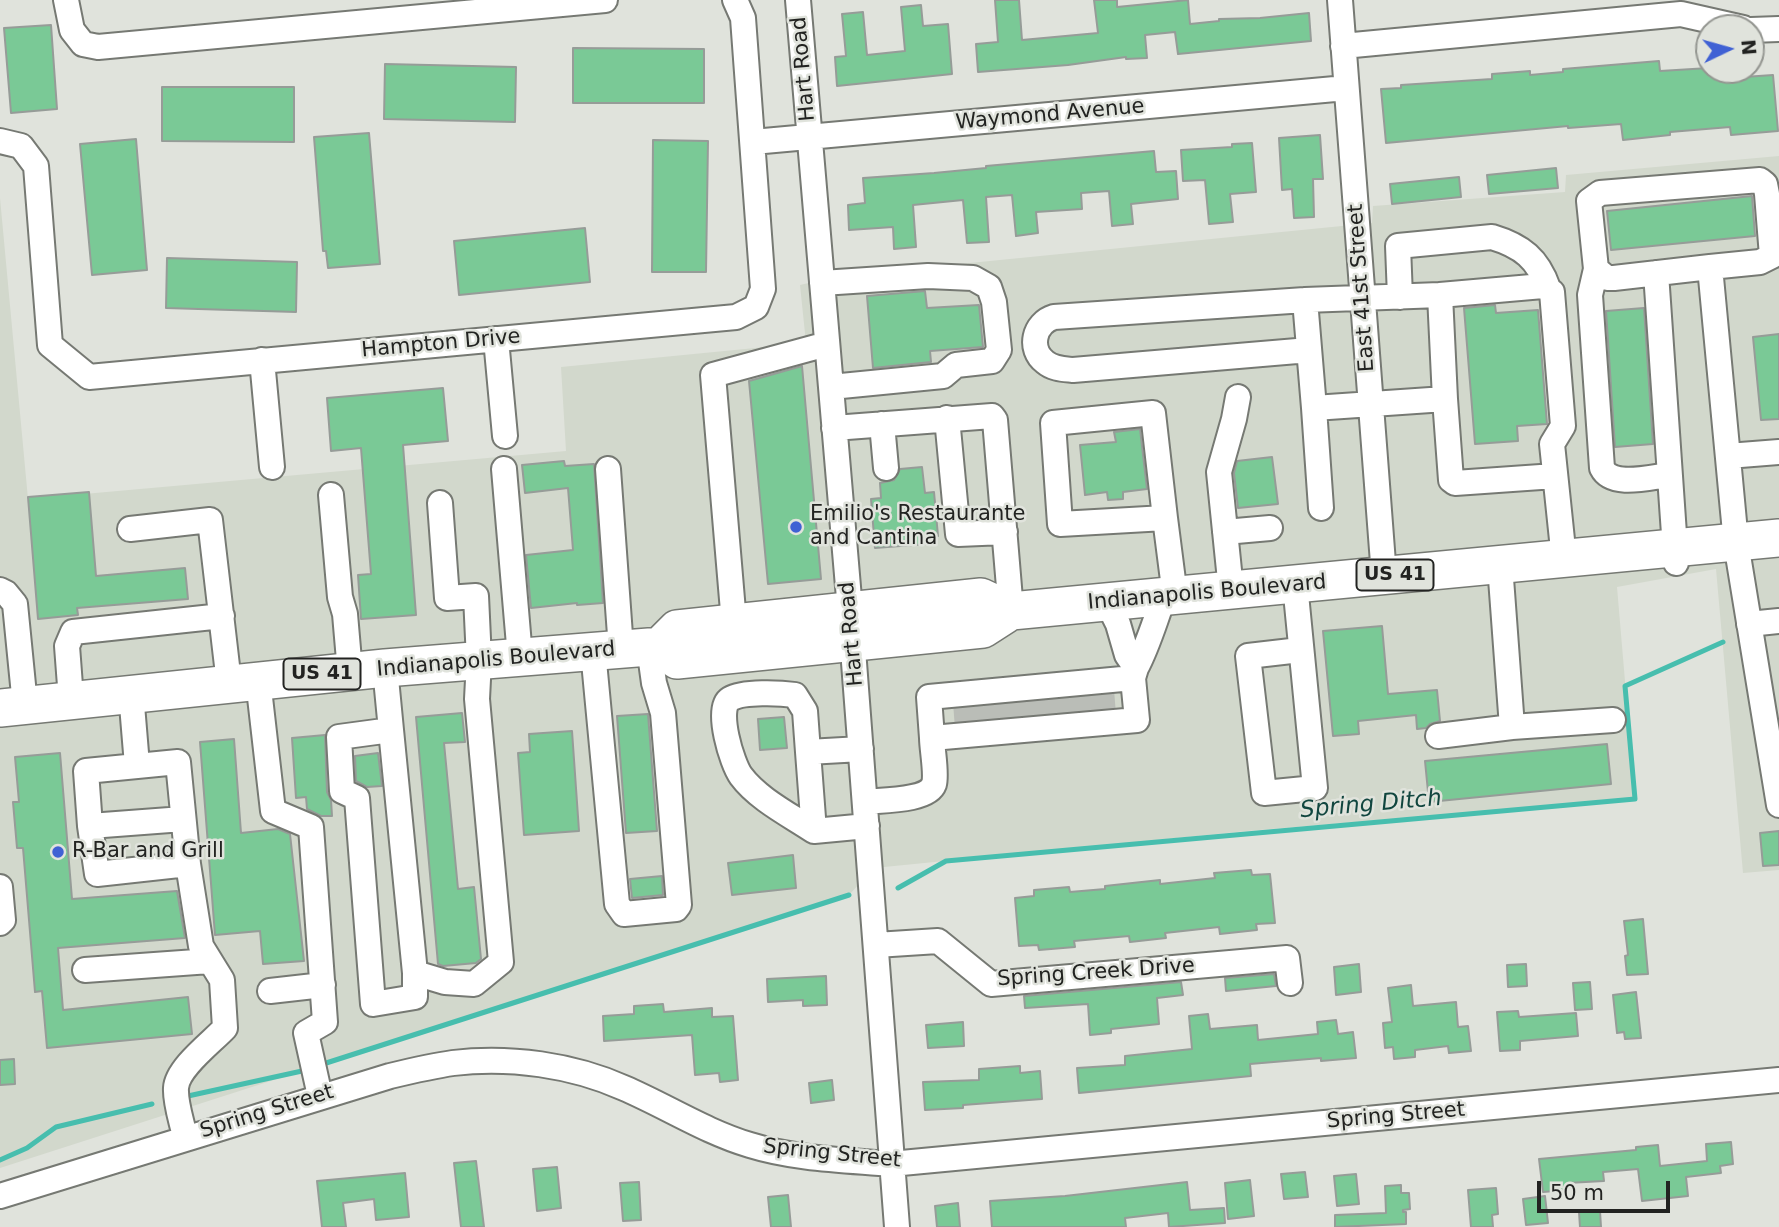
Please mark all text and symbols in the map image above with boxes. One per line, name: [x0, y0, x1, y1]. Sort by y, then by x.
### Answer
north arrow: [1695, 14, 1765, 84]
street label: Hart Road: [787, 16, 821, 122]
text: N: [1737, 38, 1761, 56]
street label: Waymond Avenue: [955, 94, 1145, 136]
street label: East 41st Street: [1344, 203, 1380, 373]
street label: Hampton Drive: [360, 324, 522, 364]
place label: Emilio's Restaurante and Cantina: [810, 502, 1025, 552]
marker: Emilio's Restaurante and Cantina: [788, 519, 804, 535]
road number: US 41: [1356, 560, 1434, 590]
street label: Indianapolis Boulevard: [1087, 570, 1327, 616]
street label: Hart Road: [835, 581, 869, 687]
street label: Indianapolis Boulevard: [376, 637, 616, 683]
road number: US 41: [284, 659, 360, 690]
water label: Spring Ditch: [1299, 785, 1443, 825]
place label: R-Bar and Grill: [72, 839, 224, 865]
marker: R-Bar and Grill: [50, 844, 66, 860]
street label: Spring Creek Drive: [996, 954, 1196, 992]
street label: Spring Street: [197, 1080, 337, 1144]
street label: Spring Street: [1326, 1097, 1466, 1135]
street label: Spring Street: [762, 1134, 902, 1174]
scale bar: [1541, 1168, 1674, 1212]
text: 50 m: [1550, 1181, 1604, 1205]

